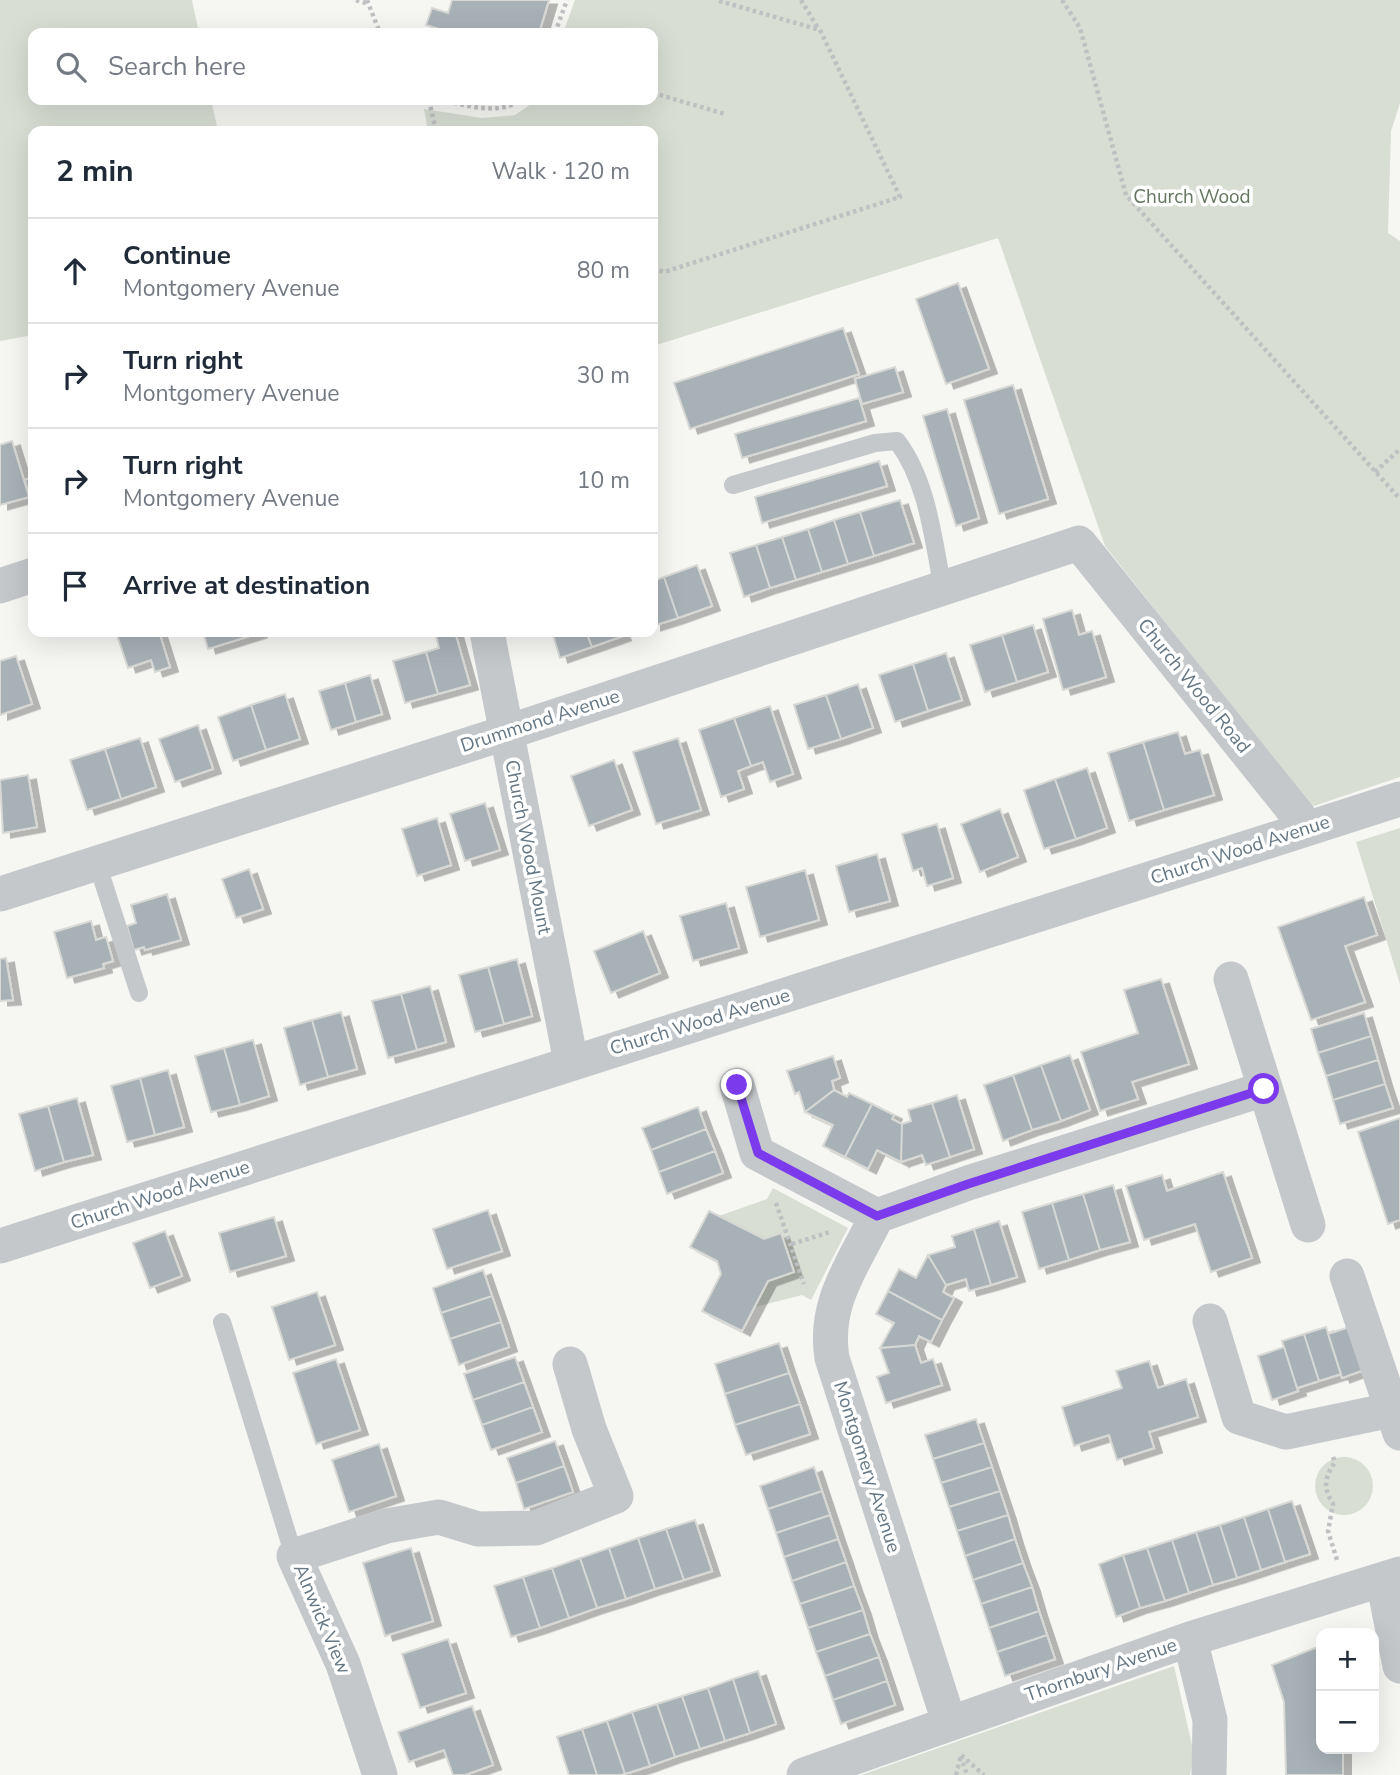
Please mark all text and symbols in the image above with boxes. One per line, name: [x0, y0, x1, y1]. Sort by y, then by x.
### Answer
search box: [28, 28, 658, 105]
icon: search: [52, 48, 90, 86]
text: Search here: [108, 49, 246, 84]
text: 2 min: [56, 151, 134, 192]
text: Walk · 120 m: [491, 156, 630, 187]
park label: Church Wood: [1133, 184, 1251, 210]
text: Continue: [123, 238, 231, 273]
icon: ahead: [56, 252, 94, 290]
text: 80 m: [577, 255, 630, 286]
text: Montgomery Avenue: [123, 273, 340, 304]
text: Turn right: [123, 343, 242, 378]
icon: right: [56, 357, 94, 395]
text: 30 m: [577, 360, 630, 391]
text: Montgomery Avenue: [123, 378, 340, 409]
text: Turn right: [123, 448, 242, 483]
icon: right: [56, 462, 94, 500]
text: 10 m: [577, 465, 630, 496]
text: Montgomery Avenue: [123, 483, 340, 514]
icon: arrive: [56, 567, 94, 605]
text: Arrive at destination: [123, 568, 370, 603]
street label: Church Wood Road: [1132, 613, 1256, 759]
street label: Drummond Avenue: [457, 683, 623, 759]
street label: Church Wood Mount: [498, 758, 558, 937]
street label: Church Wood Avenue: [1147, 809, 1333, 891]
street label: Church Wood Avenue: [607, 982, 793, 1062]
route end: [721, 1069, 752, 1100]
route start: [1248, 1073, 1279, 1104]
street label: Church Wood Avenue: [67, 1154, 253, 1236]
street label: Montgomery Avenue: [827, 1378, 907, 1556]
street label: Alnwick View: [287, 1560, 357, 1678]
map controls: [1316, 1628, 1379, 1754]
button: +: [1316, 1628, 1379, 1691]
street label: Thornbury Avenue: [1022, 1632, 1180, 1708]
button: −: [1316, 1691, 1379, 1754]

